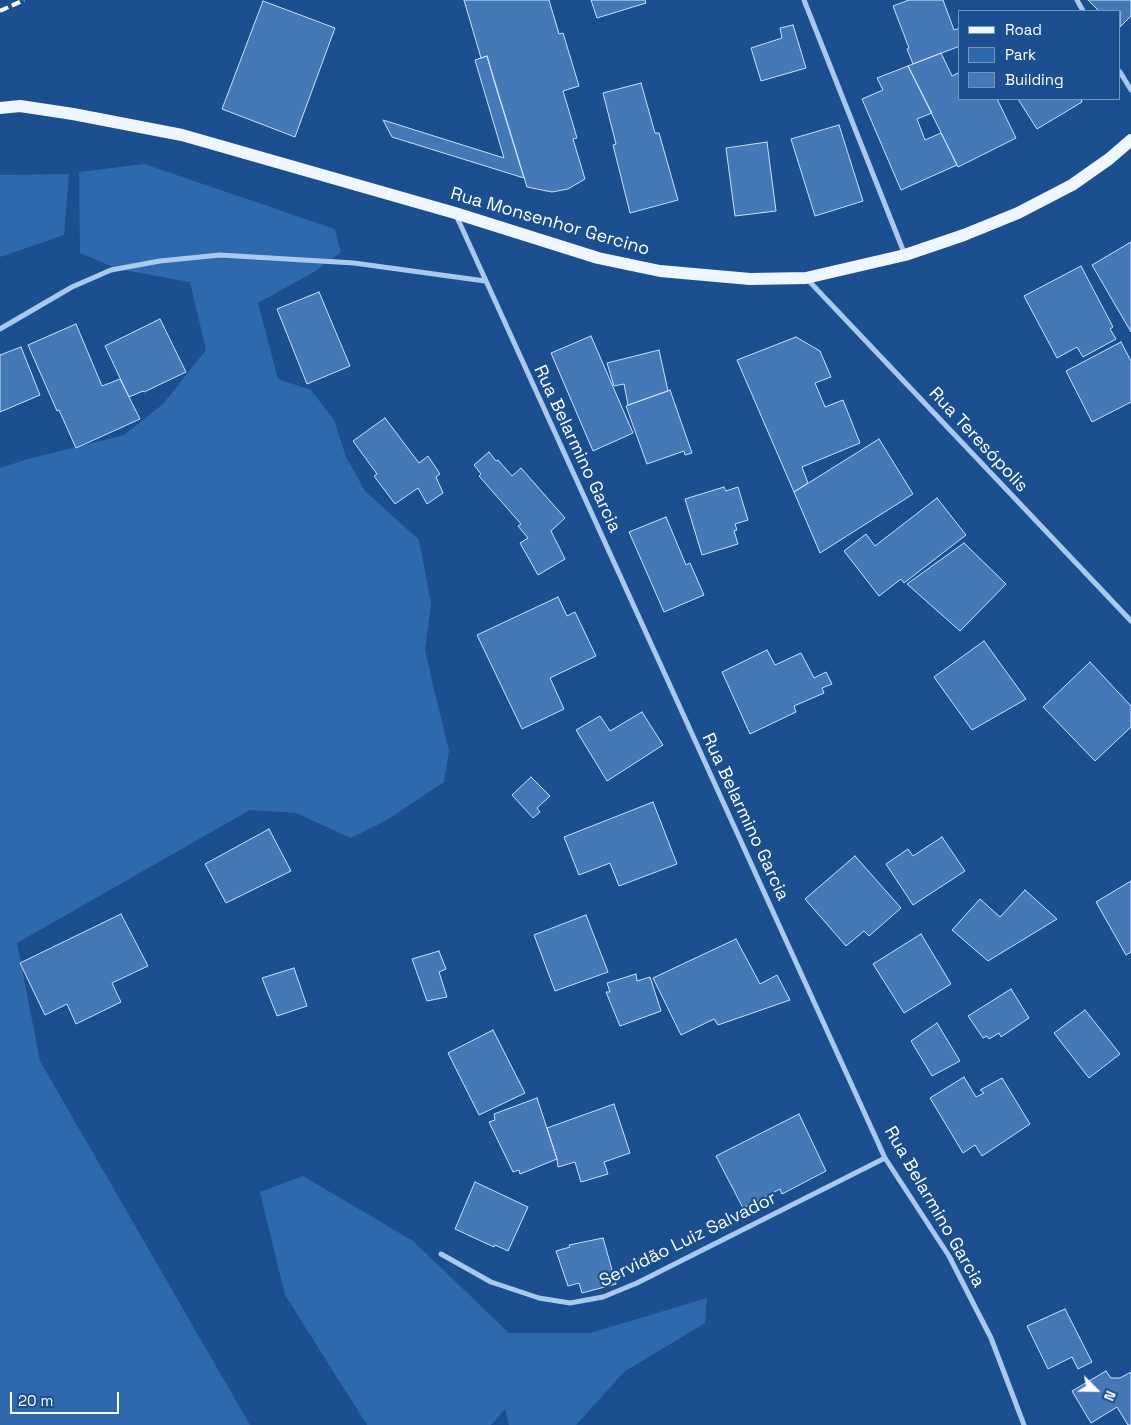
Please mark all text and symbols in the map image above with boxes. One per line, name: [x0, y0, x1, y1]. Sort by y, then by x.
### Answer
legend: [958, 10, 1121, 100]
text: Road: [1005, 20, 1042, 39]
text: Park: [1005, 45, 1036, 64]
text: Building: [1005, 70, 1064, 89]
street label: Rua Monsenhor Gercino: [448, 183, 652, 261]
street label: Rua Belarmino Garcia: [529, 362, 625, 536]
street label: Rua Teresópolis: [924, 383, 1032, 497]
street label: Rua Belarmino Garcia: [697, 730, 793, 904]
street label: Rua Belarmino Garcia: [879, 1123, 989, 1291]
street label: Servidão Luiz Salvador: [596, 1188, 780, 1292]
north arrow: [1071, 1365, 1121, 1415]
scale bar: [12, 1382, 121, 1414]
text: N: [1100, 1388, 1120, 1404]
text: 20 m: [18, 1391, 53, 1410]

